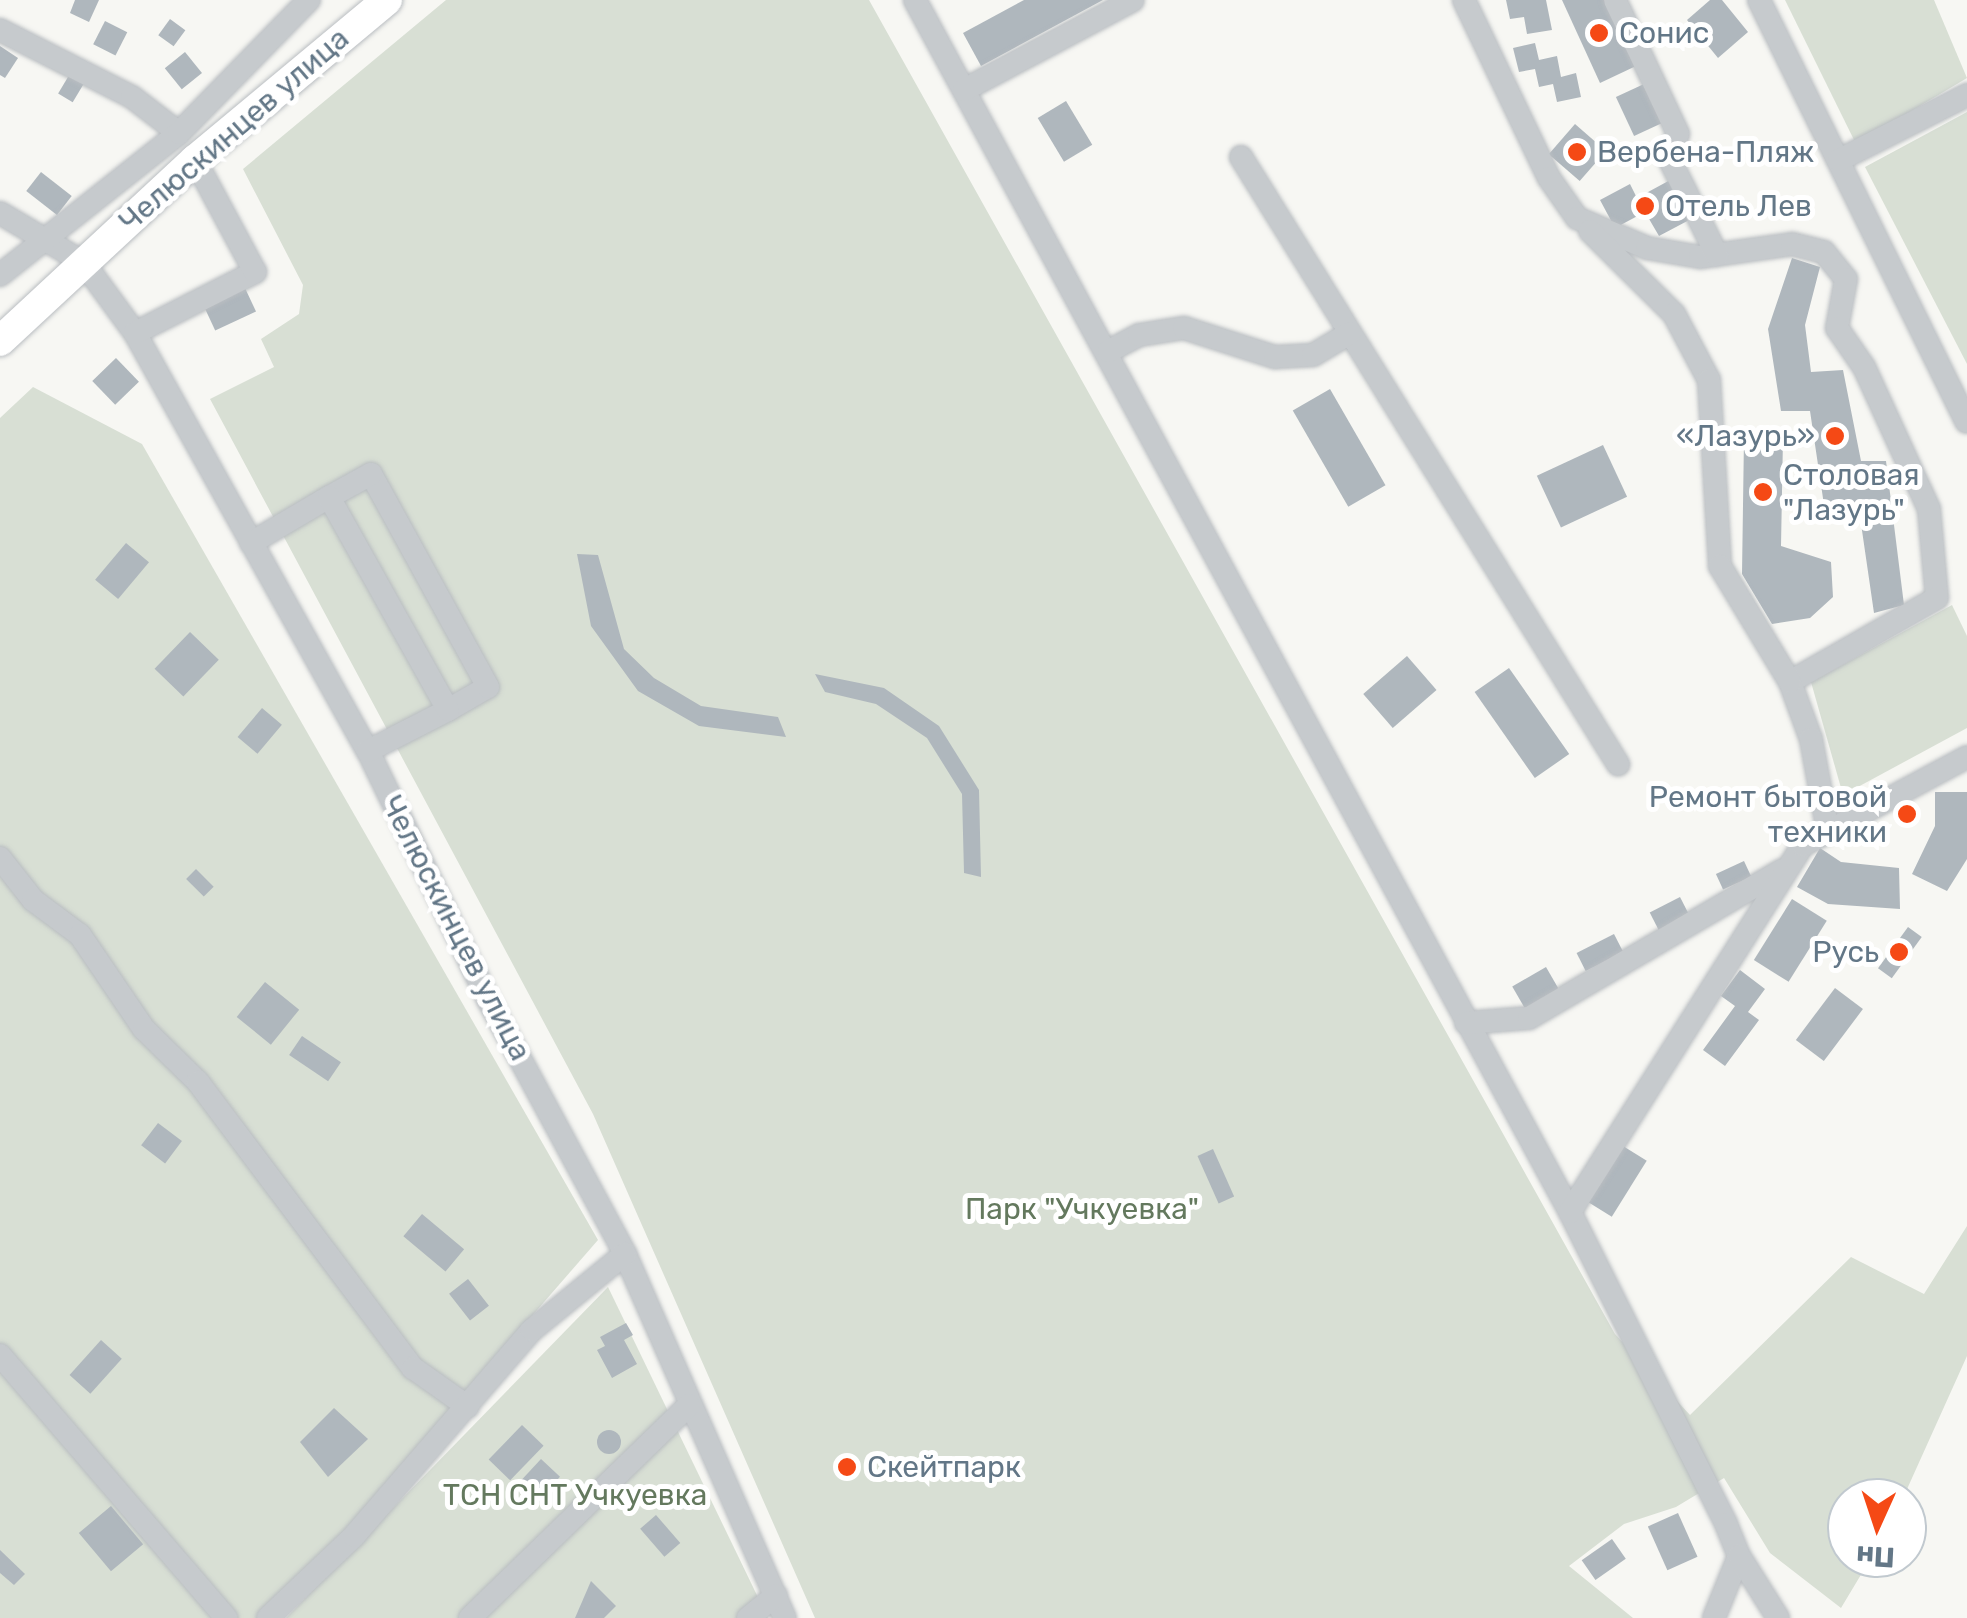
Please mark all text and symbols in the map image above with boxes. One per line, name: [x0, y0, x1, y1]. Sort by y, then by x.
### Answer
place label: Сонис: [1619, 15, 1709, 51]
street label: Челюскинцев улица: [112, 20, 356, 240]
marker: Сонис: [1588, 22, 1610, 44]
place label: Вербена-Пляж: [1597, 134, 1814, 170]
marker: Вербена-Пляж: [1566, 141, 1588, 163]
place label: Отель Лев: [1665, 188, 1812, 224]
marker: Отель Лев: [1634, 195, 1656, 217]
place label: «Лазурь»: [1676, 418, 1815, 454]
marker: «Лазурь»: [1824, 425, 1846, 447]
place label: Столовая "Лазурь": [1783, 457, 1920, 528]
marker: Столовая "Лазурь": [1752, 481, 1774, 503]
place label: Ремонт бытовой техники: [1649, 779, 1887, 850]
street label: Челюскинцев улица: [374, 790, 538, 1066]
marker: Ремонт бытовой техники: [1896, 803, 1918, 825]
place label: Русь: [1812, 934, 1879, 970]
marker: Русь: [1888, 941, 1910, 963]
park label: Парк "Учкуевка": [965, 1191, 1199, 1227]
place label: Скейтпарк: [867, 1449, 1021, 1485]
marker: Скейтпарк: [836, 1456, 858, 1478]
park label: ТСН СНТ Учкуевка: [443, 1477, 707, 1513]
north arrow: [1827, 1478, 1927, 1578]
text: Пн: [1855, 1539, 1896, 1574]

